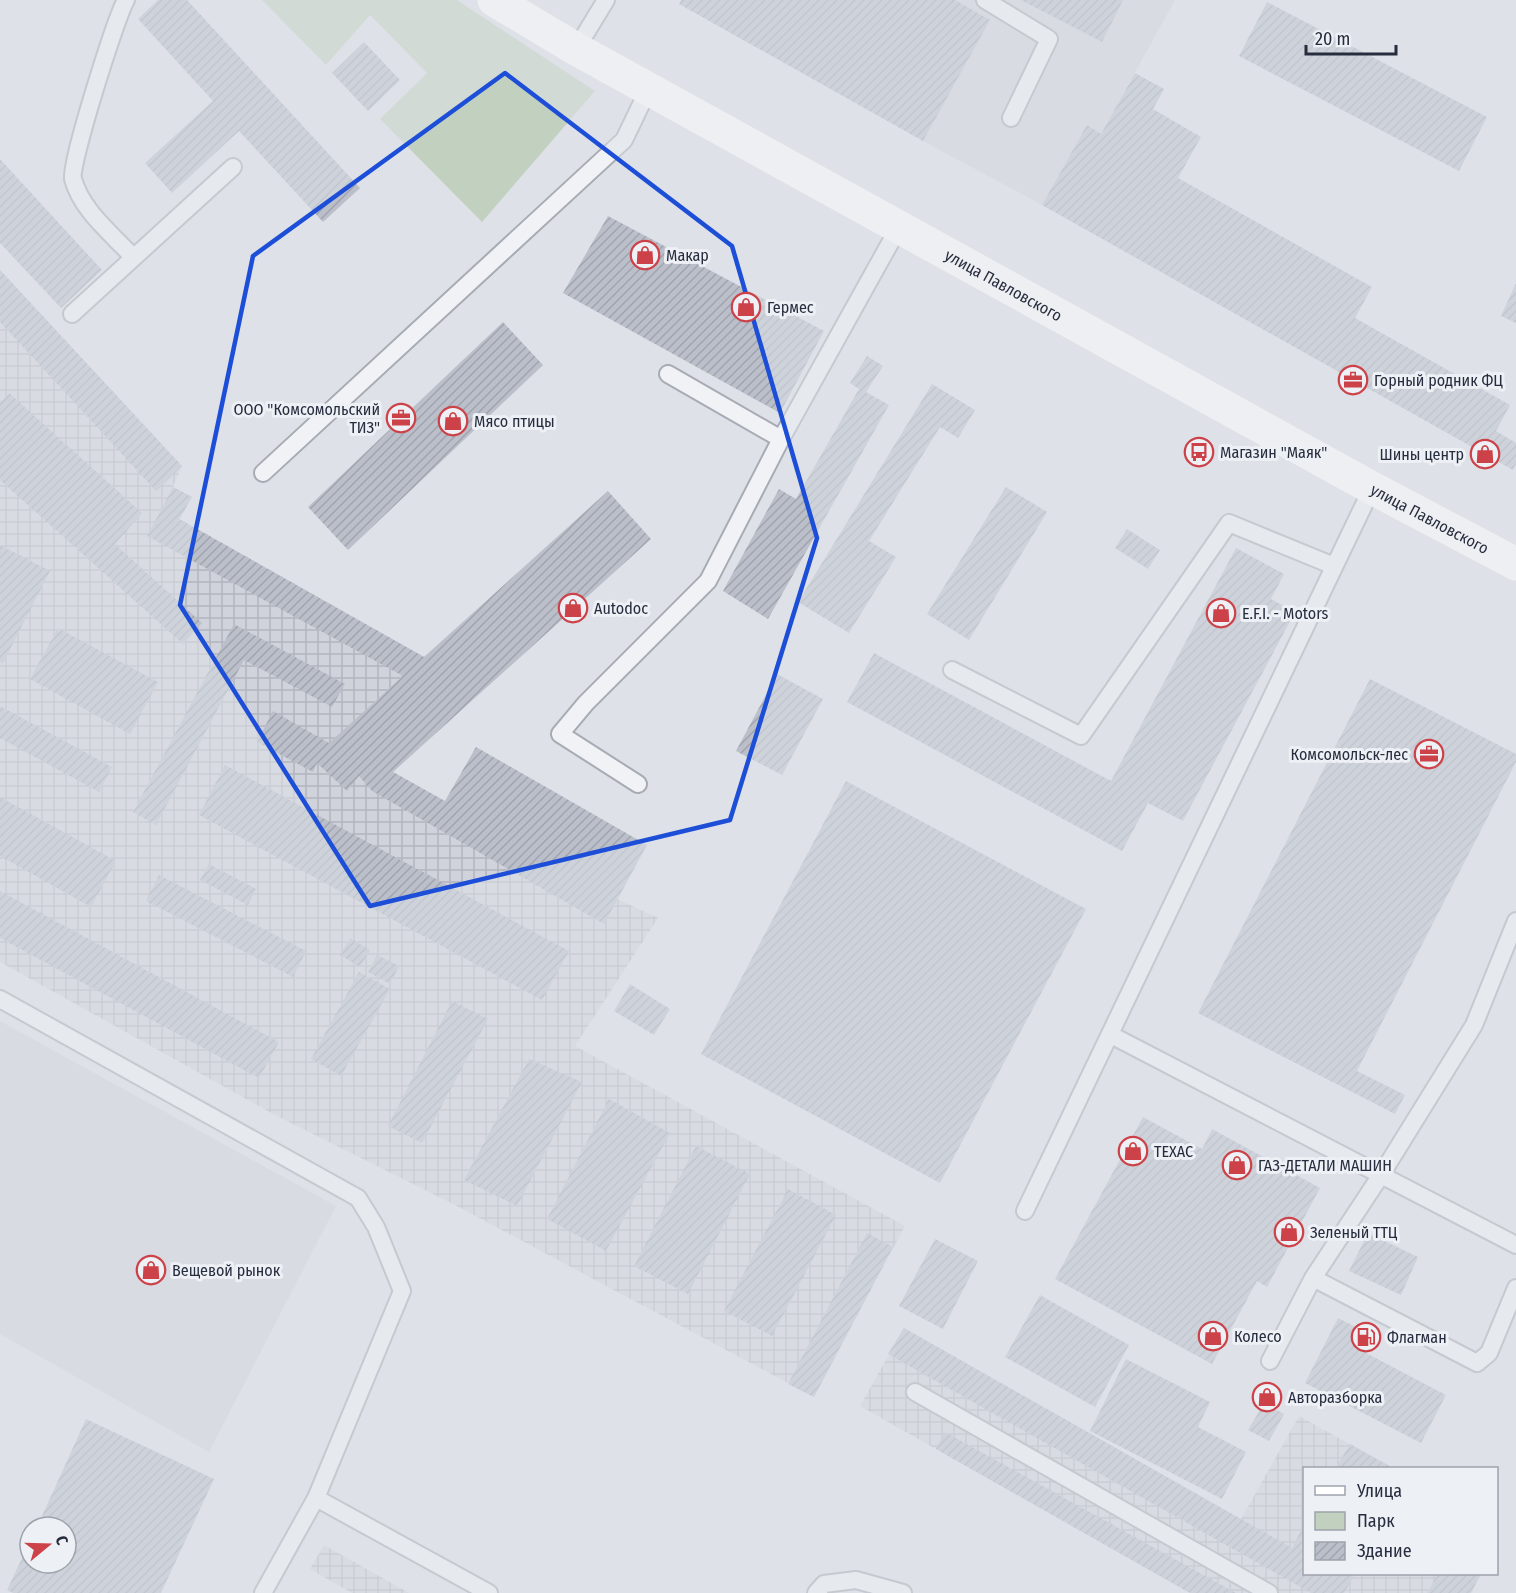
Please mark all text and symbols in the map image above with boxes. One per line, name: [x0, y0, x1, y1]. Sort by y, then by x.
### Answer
scale bar: [1306, 18, 1396, 56]
text: 20 m: [1315, 28, 1350, 50]
shop icon: Макар: [629, 239, 661, 271]
street label: улица Павловского: [942, 245, 1065, 325]
place label: Макар: [666, 246, 709, 265]
shop icon: Гермес: [730, 291, 762, 323]
place label: Гермес: [767, 298, 814, 317]
office icon: Горный родник ФЦ: [1337, 364, 1369, 396]
place label: Горный родник ФЦ: [1374, 371, 1503, 390]
place label: ООО "Комсомольский ТИЗ": [233, 400, 380, 437]
office icon: ООО "Комсомольский ТИЗ": [385, 402, 417, 434]
shop icon: Мясо птицы: [437, 405, 469, 437]
place label: Мясо птицы: [474, 412, 555, 431]
bus stop icon: Магазин "Маяк": [1183, 436, 1215, 468]
shop icon: Шины центр: [1469, 438, 1501, 470]
place label: Магазин "Маяк": [1220, 443, 1327, 462]
place label: Шины центр: [1380, 445, 1464, 464]
street label: улица Павловского: [1367, 480, 1492, 558]
shop icon: Autodoc: [557, 592, 589, 624]
shop icon: E.F.I. - Motors: [1205, 597, 1237, 629]
place label: Autodoc: [594, 599, 648, 618]
place label: E.F.I. - Motors: [1242, 604, 1329, 623]
office icon: Комсомольск-лес: [1413, 738, 1445, 770]
place label: Комсомольск-лес: [1291, 745, 1408, 764]
shop icon: ТЕХАС: [1117, 1135, 1149, 1167]
place label: ТЕХАС: [1154, 1142, 1193, 1161]
shop icon: ГАЗ-ДЕТАЛИ МАШИН: [1221, 1149, 1253, 1181]
place label: ГАЗ-ДЕТАЛИ МАШИН: [1258, 1156, 1392, 1175]
shop icon: Зеленый ТТЦ: [1273, 1216, 1305, 1248]
place label: Зеленый ТТЦ: [1310, 1223, 1398, 1242]
shop icon: Вещевой рынок: [135, 1254, 167, 1286]
place label: Вещевой рынок: [172, 1261, 281, 1280]
shop icon: Колесо: [1197, 1320, 1229, 1352]
fuel station icon: Флагман: [1350, 1321, 1382, 1353]
place label: Колесо: [1234, 1327, 1282, 1346]
place label: Флагман: [1387, 1328, 1447, 1347]
shop icon: Авторазборка: [1251, 1381, 1283, 1413]
place label: Авторазборка: [1288, 1388, 1382, 1407]
legend: [1303, 1467, 1498, 1575]
text: Улица: [1356, 1480, 1402, 1502]
text: Парк: [1357, 1510, 1395, 1532]
north arrow: [18, 1515, 78, 1575]
text: С: [51, 1533, 72, 1548]
text: Здание: [1357, 1540, 1412, 1562]

